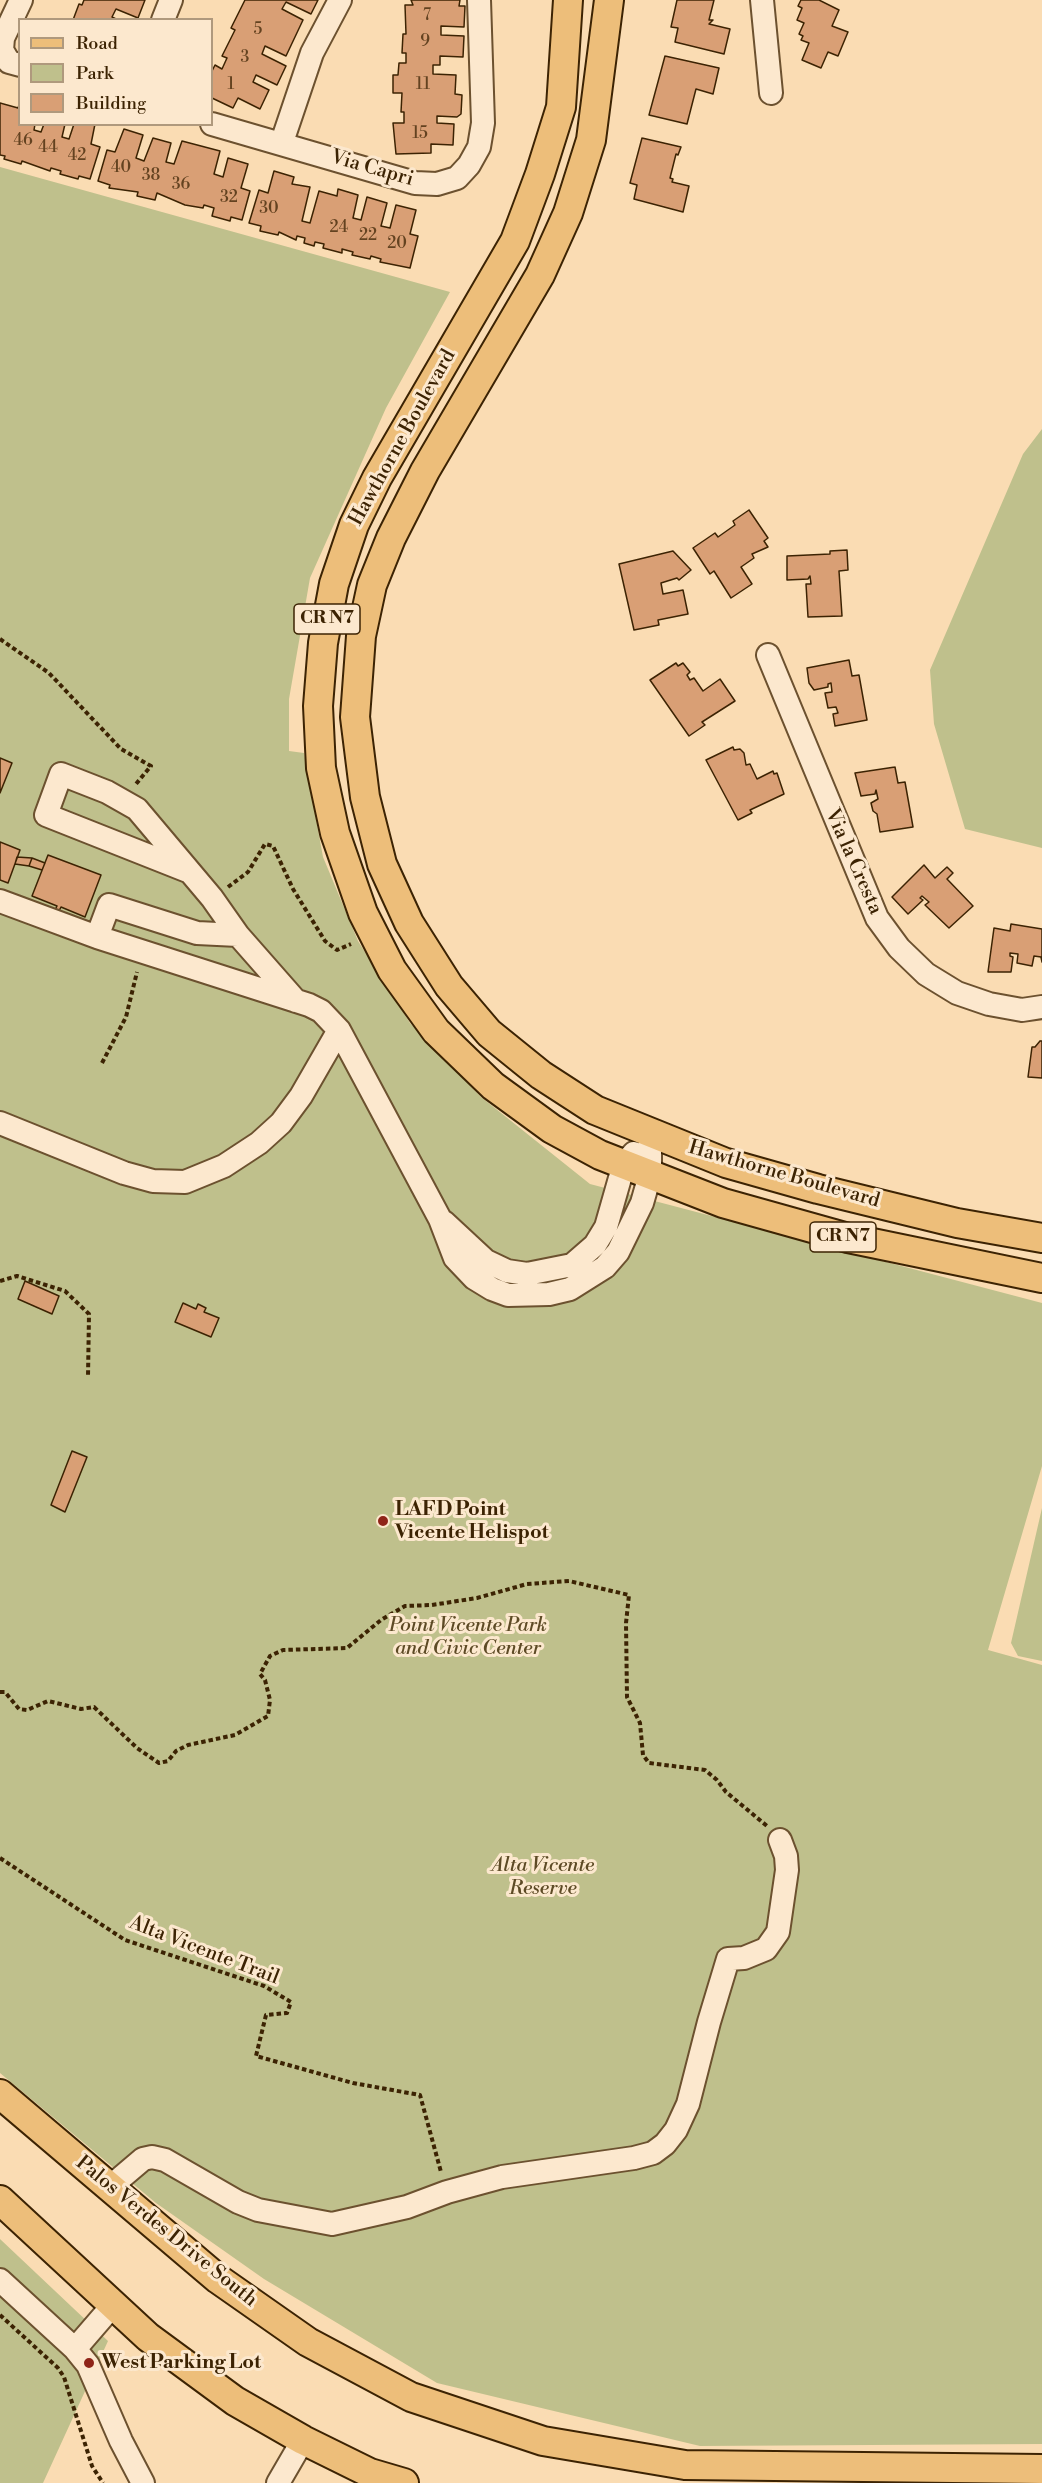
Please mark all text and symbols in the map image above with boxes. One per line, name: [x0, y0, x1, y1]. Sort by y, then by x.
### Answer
house number: 7: [423, 6, 431, 26]
legend: [18, 18, 213, 126]
house number: 5: [254, 20, 262, 40]
text: Road: [76, 32, 118, 55]
house number: 9: [420, 32, 430, 52]
house number: 3: [241, 48, 249, 68]
text: Park: [76, 62, 113, 85]
house number: 1: [228, 75, 234, 95]
house number: 11: [416, 75, 430, 95]
text: Building: [76, 92, 146, 115]
house number: 15: [412, 124, 428, 144]
house number: 46: [13, 131, 33, 151]
house number: 44: [38, 138, 58, 158]
house number: 42: [68, 146, 86, 166]
street label: Via Capri: [328, 146, 416, 192]
house number: 40: [111, 158, 131, 178]
house number: 38: [142, 166, 160, 186]
house number: 36: [172, 175, 190, 195]
house number: 32: [220, 188, 238, 208]
house number: 30: [259, 199, 279, 219]
house number: 24: [330, 218, 348, 238]
house number: 22: [359, 226, 377, 246]
house number: 20: [387, 234, 407, 254]
street label: Hawthorne Boulevard: [345, 346, 461, 530]
road number: CR N7: [294, 604, 360, 634]
street label: Via la Cresta: [819, 806, 887, 918]
street label: Hawthorne Boulevard: [686, 1136, 882, 1214]
road number: CR N7: [810, 1222, 876, 1252]
place label: LAFD Point Vicente Helispot: [395, 1498, 549, 1545]
marker: LAFD Point Vicente Helispot: [376, 1514, 390, 1528]
park label: Point Vicente Park and Civic Center: [389, 1614, 547, 1661]
park label: Alta Vicente Reserve: [492, 1854, 594, 1901]
street label: Alta Vicente Trail: [126, 1911, 282, 1991]
street label: Palos Verdes Drive South: [70, 2151, 262, 2313]
place label: West Parking Lot: [101, 2351, 261, 2375]
marker: West Parking Lot: [82, 2356, 96, 2370]

